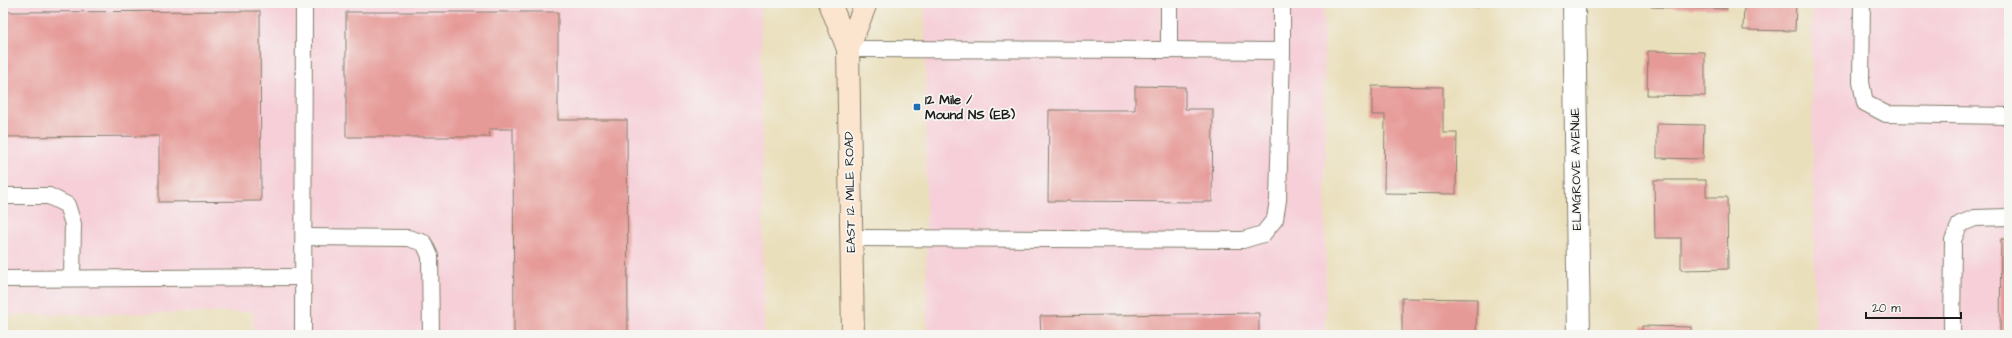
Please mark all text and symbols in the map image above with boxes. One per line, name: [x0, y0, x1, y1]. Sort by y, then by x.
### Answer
place label: 12 Mile / Mound NS (EB): [925, 91, 1016, 124]
marker: 12 Mile / Mound NS (EB): [912, 102, 922, 112]
street label: ELMGROVE AVENUE: [1566, 107, 1586, 231]
street label: EAST 12 MILE ROAD: [840, 131, 860, 253]
scale bar: [1866, 294, 1961, 320]
text: 20 m: [1872, 300, 1901, 317]

